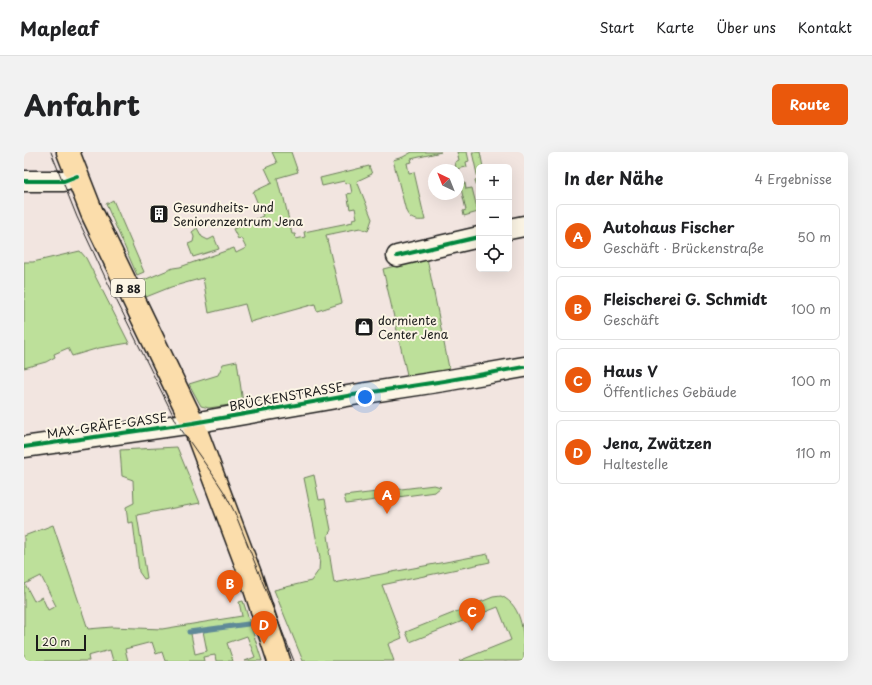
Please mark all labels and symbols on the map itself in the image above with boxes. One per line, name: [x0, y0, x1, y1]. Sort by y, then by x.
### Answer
north arrow: [428, 164, 464, 200]
place label: Gesundheits- und Seniorenzentrum Jena: [173, 198, 303, 230]
building icon: Gesundheits- und Seniorenzentrum Jena: [148, 203, 170, 225]
road number: B 88: [111, 279, 145, 297]
place label: dormiente Center Jena: [378, 311, 449, 343]
shop icon: dormiente Center Jena: [353, 316, 375, 338]
street label: BRÜCKENSTRASSE: [228, 377, 344, 415]
your location: [355, 387, 375, 407]
street label: MAX-GRÄFE-GASSE: [46, 408, 169, 442]
pin: A: [374, 481, 400, 514]
pin: B: [217, 570, 243, 603]
pin: C: [459, 598, 485, 631]
pin: D: [251, 611, 277, 644]
scale bar: [36, 633, 86, 652]

